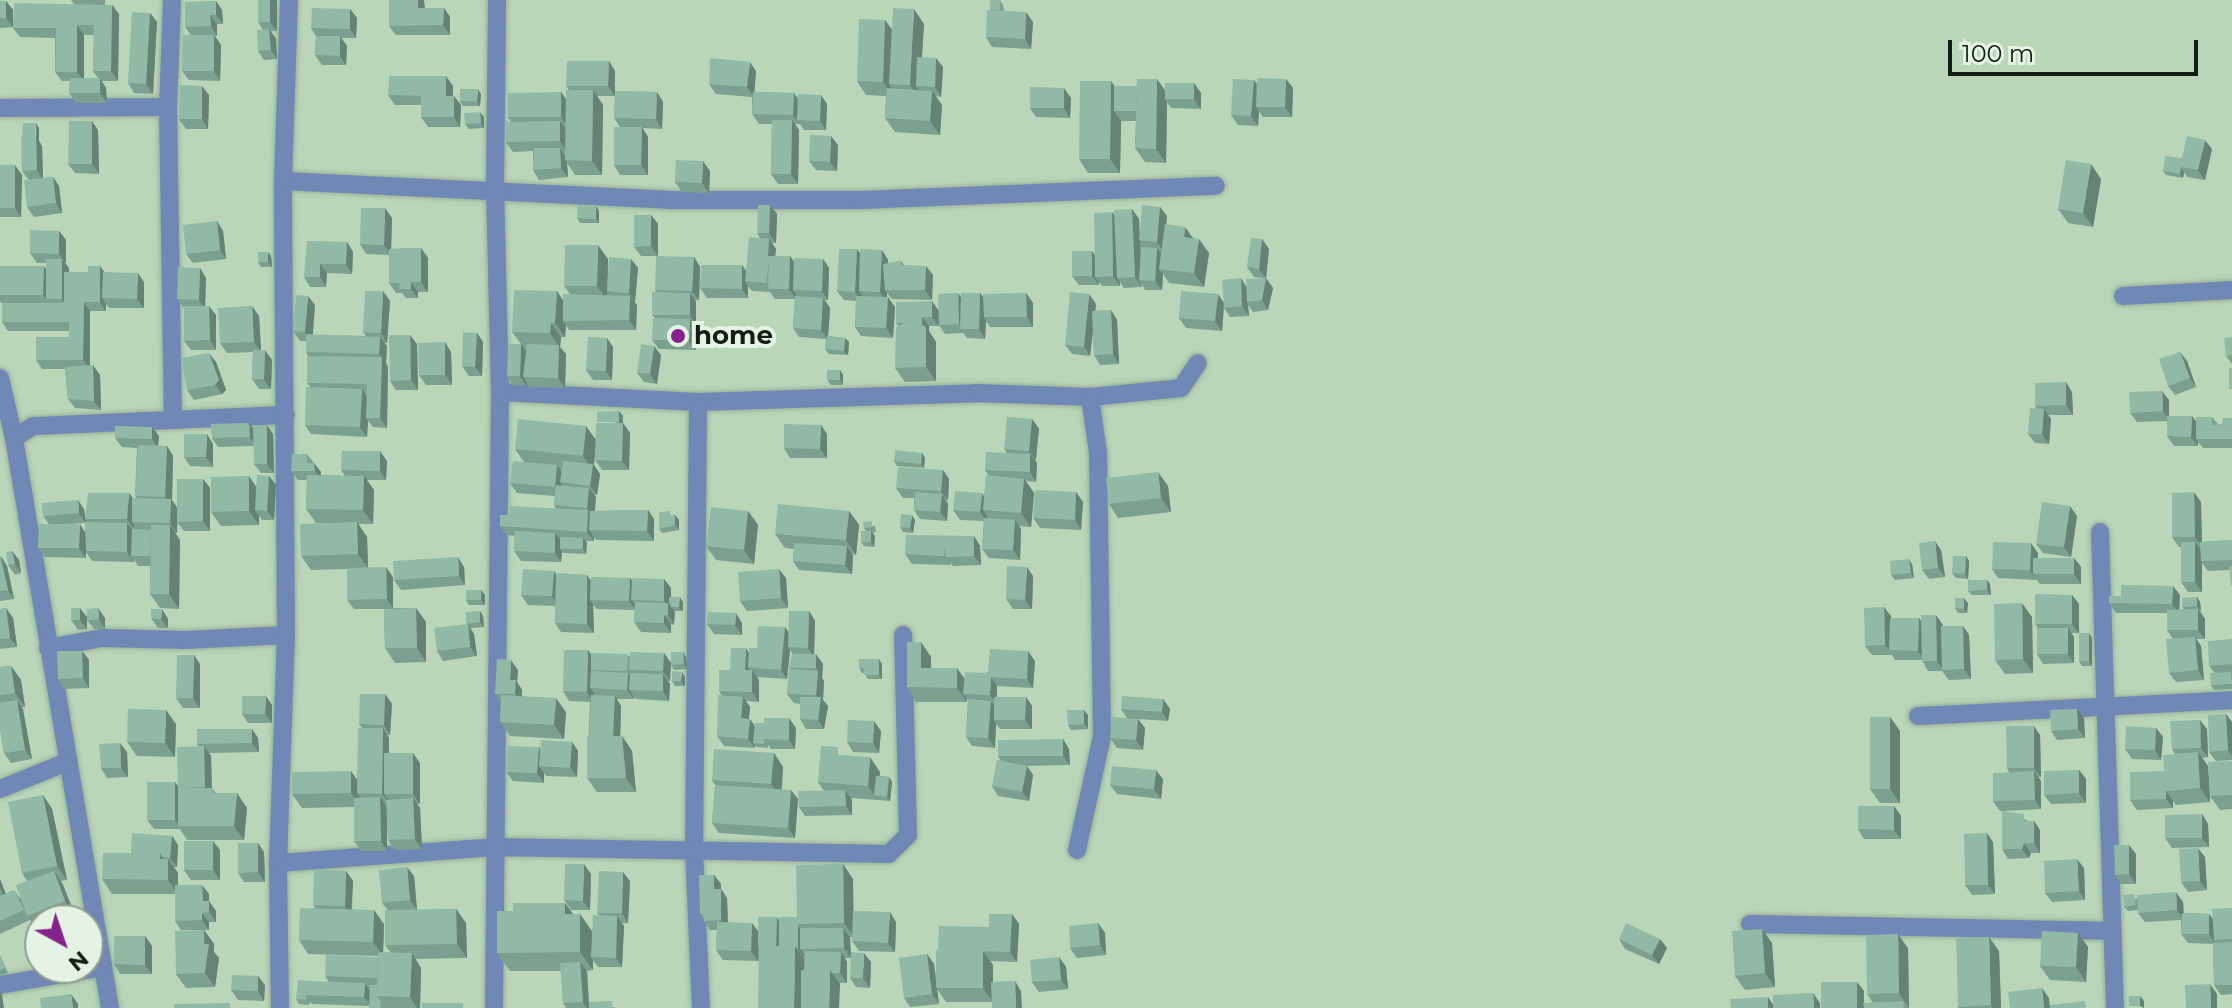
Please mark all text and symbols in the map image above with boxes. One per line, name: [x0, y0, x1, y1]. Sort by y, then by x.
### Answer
scale bar: [1952, 24, 2202, 74]
text: 100 m: [1962, 39, 2034, 68]
place label: home: [694, 320, 773, 352]
marker: home: [669, 327, 687, 345]
north arrow: [24, 904, 104, 984]
text: N: [63, 945, 94, 977]

